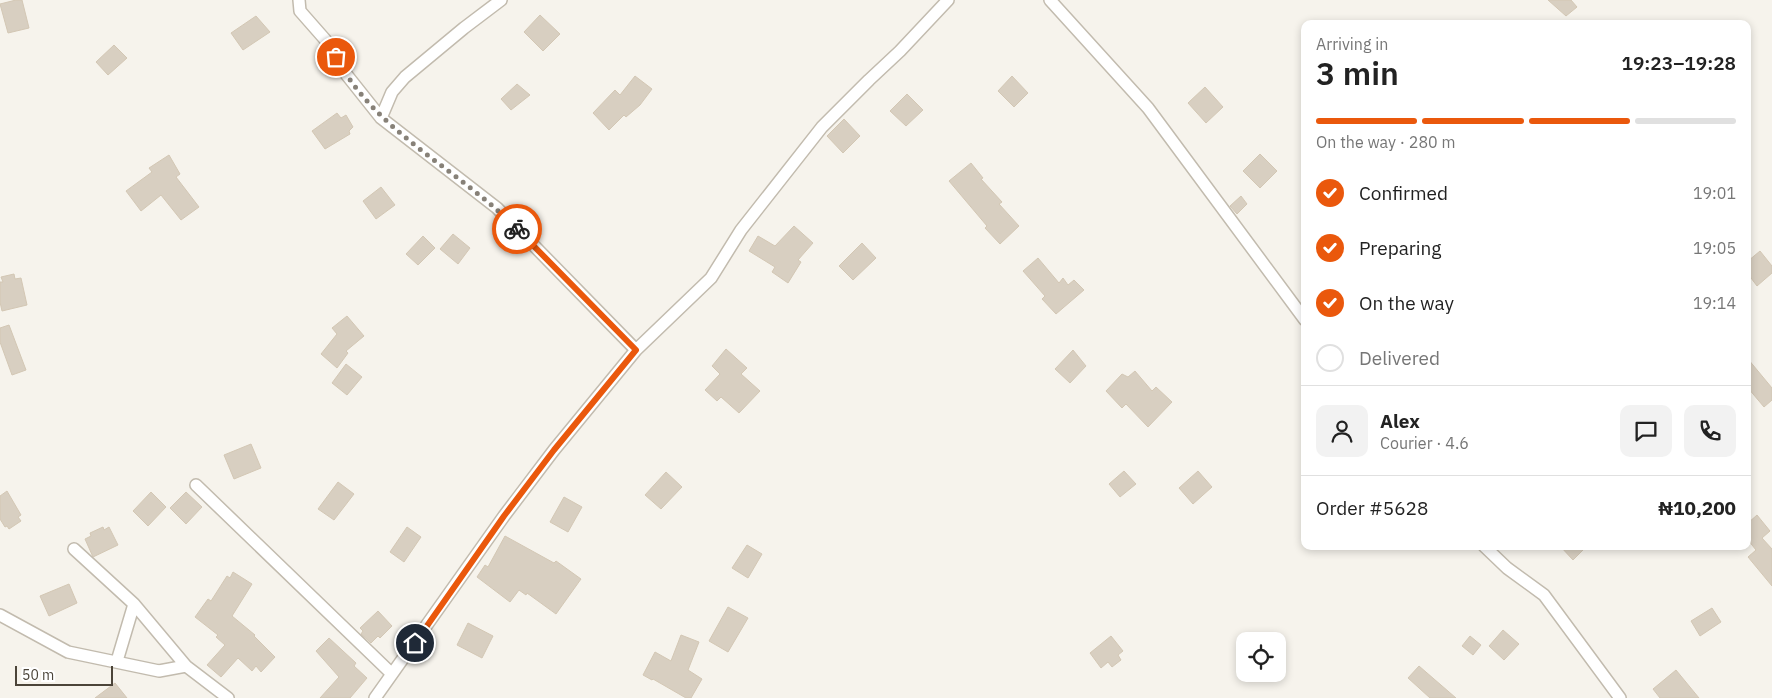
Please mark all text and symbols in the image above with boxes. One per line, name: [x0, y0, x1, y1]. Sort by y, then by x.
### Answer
text: Arriving in: [1316, 34, 1388, 54]
pin: [315, 36, 357, 78]
icon: bag: [322, 43, 350, 71]
text: 19:23–19:28: [1622, 51, 1736, 75]
text: 3 min: [1316, 52, 1399, 94]
text: On the way · 280 m: [1316, 132, 1455, 152]
icon: check: [1316, 179, 1344, 207]
text: Confirmed: [1359, 181, 1448, 205]
text: 19:01: [1693, 183, 1736, 203]
courier: [492, 204, 542, 254]
icon: bike: [503, 215, 531, 243]
icon: check: [1316, 234, 1344, 262]
text: Preparing: [1359, 236, 1441, 260]
text: 19:05: [1693, 238, 1736, 258]
icon: check: [1316, 289, 1344, 317]
text: On the way: [1359, 291, 1454, 315]
text: 19:14: [1693, 293, 1736, 313]
text: Delivered: [1359, 346, 1440, 370]
button: person: [1316, 405, 1368, 457]
button: chat: [1620, 405, 1672, 457]
button: phone: [1684, 405, 1736, 457]
text: Alex: [1380, 409, 1420, 433]
text: Courier · 4.6: [1380, 433, 1469, 453]
text: Order #5628: [1316, 496, 1428, 520]
text: ₦10,200: [1658, 496, 1736, 520]
pin: [394, 622, 436, 664]
icon: home: [401, 629, 429, 657]
map controls: [1236, 632, 1286, 682]
button: locate: [1236, 632, 1286, 682]
scale bar: [15, 663, 112, 686]
text: 50 m: [22, 666, 54, 684]

